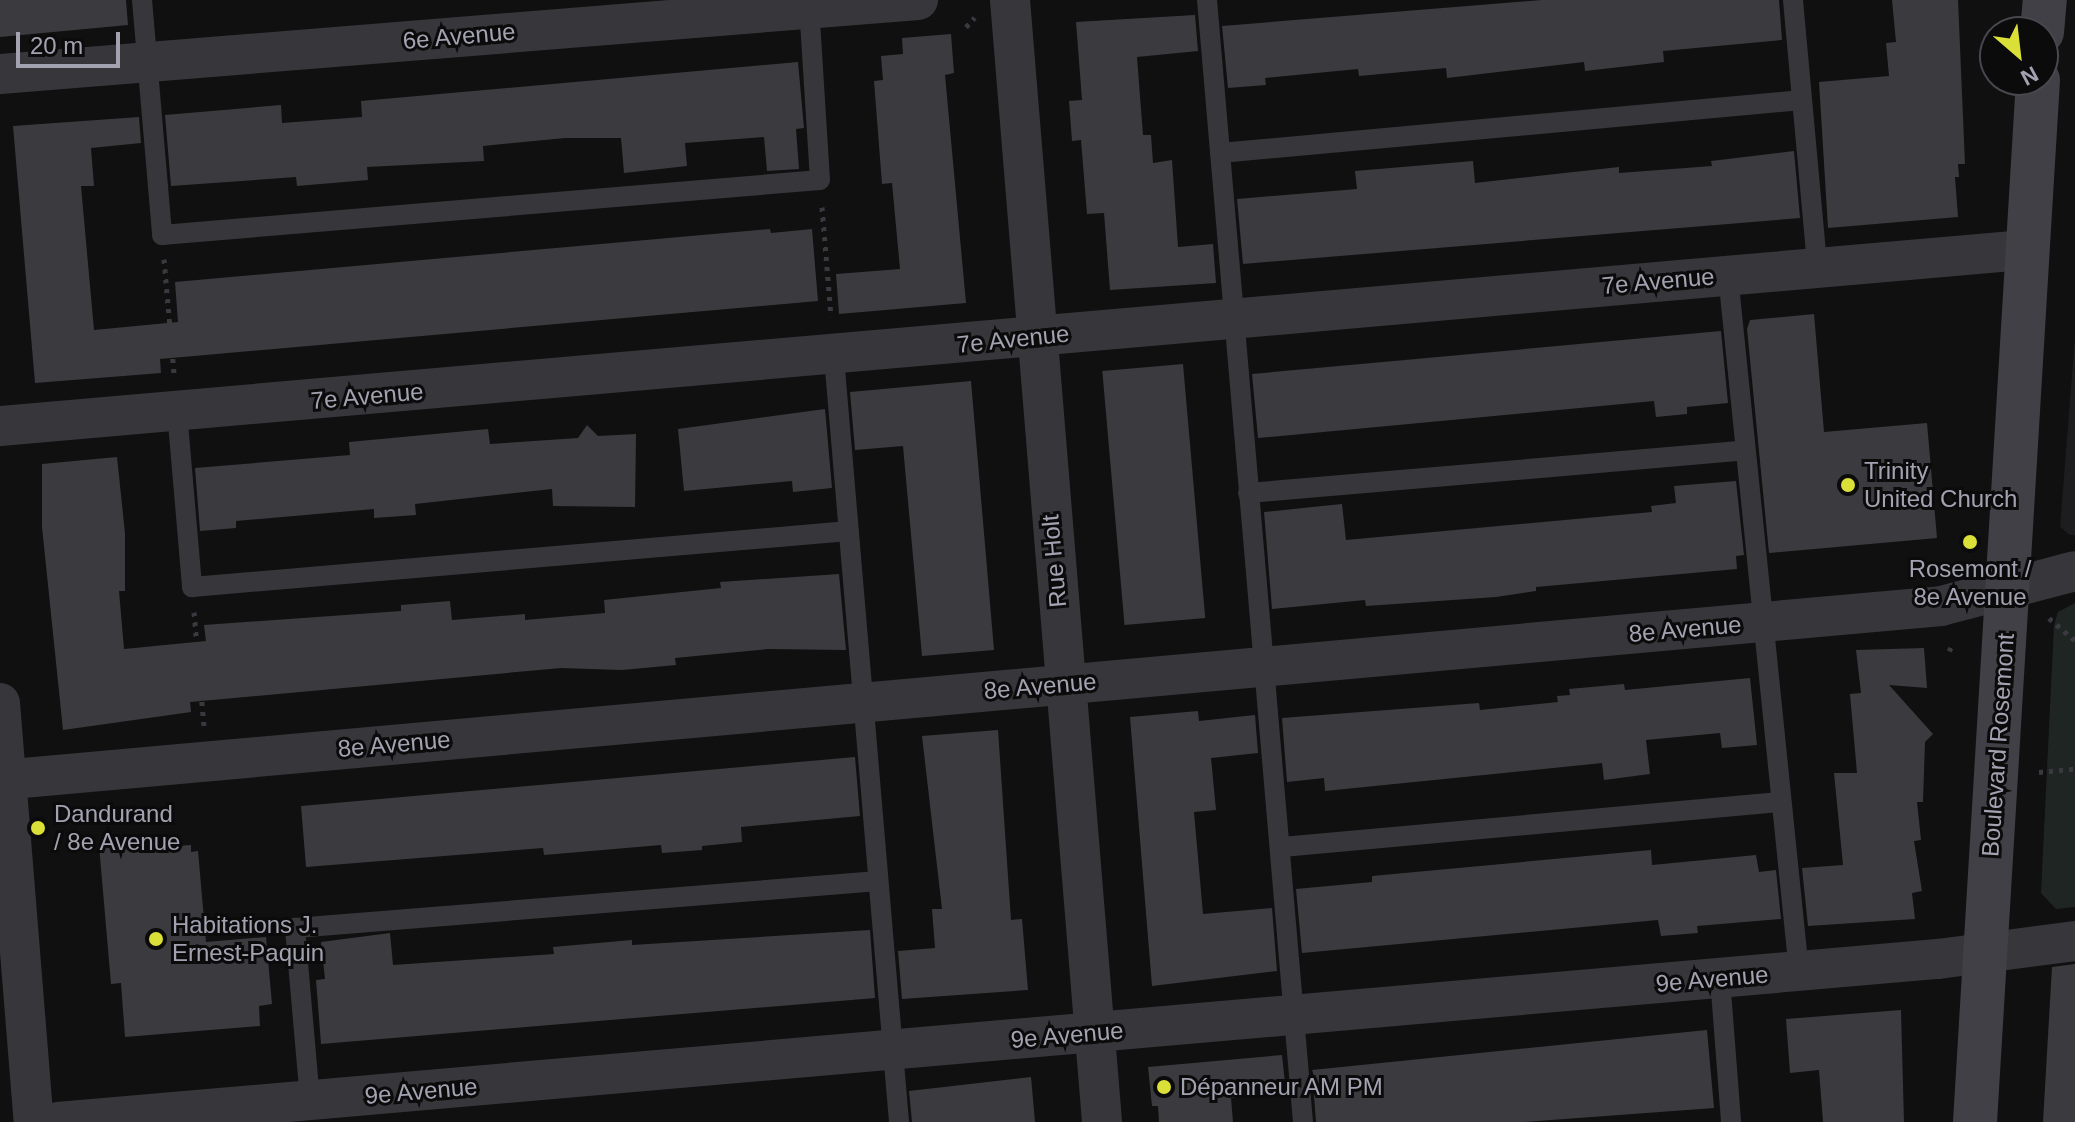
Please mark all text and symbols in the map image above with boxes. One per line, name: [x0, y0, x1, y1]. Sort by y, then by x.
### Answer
scale bar: [20, 16, 124, 66]
north arrow: [1979, 16, 2059, 96]
street label: 6e Avenue: [401, 17, 517, 55]
text: 20 m: [30, 32, 83, 59]
text: N: [2017, 61, 2042, 91]
street label: 7e Avenue: [1600, 262, 1716, 300]
street label: 7e Avenue: [955, 319, 1071, 359]
street label: 7e Avenue: [309, 377, 425, 415]
place label: Trinity United Church: [1864, 457, 2017, 513]
marker: Trinity United Church: [1839, 476, 1857, 494]
street label: Rue Holt: [1036, 513, 1072, 609]
marker: Rosemont / 8e Avenue: [1961, 533, 1979, 551]
place label: Rosemont / 8e Avenue: [1909, 555, 2031, 611]
street label: 8e Avenue: [1627, 610, 1743, 648]
street label: Boulevard Rosemont: [1976, 632, 2020, 858]
street label: 8e Avenue: [982, 667, 1098, 705]
street label: 8e Avenue: [336, 725, 452, 763]
place label: Dandurand / 8e Avenue: [54, 800, 182, 856]
marker: Dandurand / 8e Avenue: [29, 819, 47, 837]
place label: Habitations J. Ernest-Paquin: [172, 911, 324, 967]
marker: Habitations J. Ernest-Paquin: [147, 930, 165, 948]
street label: 9e Avenue: [1654, 960, 1770, 998]
street label: 9e Avenue: [1009, 1016, 1125, 1054]
street label: 9e Avenue: [363, 1072, 479, 1110]
place label: Dépanneur AM PM: [1180, 1073, 1384, 1101]
marker: Dépanneur AM PM: [1155, 1078, 1173, 1096]

